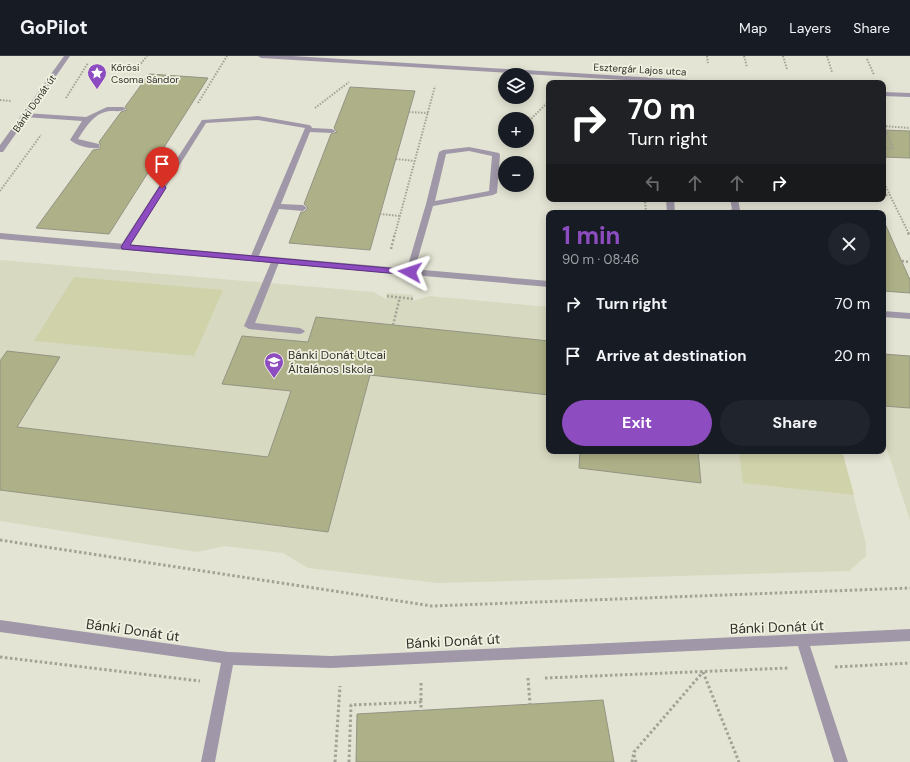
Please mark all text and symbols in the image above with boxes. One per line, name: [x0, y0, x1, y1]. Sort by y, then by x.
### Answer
text: GoPilot: [20, 15, 88, 40]
text: Map: [739, 19, 767, 37]
text: Layers: [789, 19, 831, 37]
text: Share: [853, 19, 890, 37]
place label: Kőrösi Csoma Sándor: [111, 61, 179, 86]
street label: Esztergár Lajos utca: [593, 61, 687, 78]
place icon: Kőrösi Csoma Sándor: [86, 62, 108, 90]
map controls: [498, 68, 534, 192]
button: layers: [498, 68, 534, 104]
street label: Bánki Donát út: [10, 72, 59, 135]
text: 70 m: [628, 91, 696, 128]
icon: right: [562, 96, 614, 148]
button: +: [498, 112, 534, 148]
text: Turn right: [628, 127, 708, 151]
pin: [145, 147, 179, 188]
icon: arrive: [151, 153, 173, 175]
button: −: [498, 156, 534, 192]
icon: left: [642, 172, 664, 194]
icon: ahead: [684, 172, 706, 194]
icon: ahead: [726, 172, 748, 194]
icon: right: [768, 172, 790, 194]
text: 1 min: [562, 220, 620, 251]
button: close: [828, 223, 870, 265]
position arrow: [389, 251, 431, 293]
text: 90 m · 08:46: [562, 251, 639, 268]
icon: right: [562, 293, 584, 315]
text: Turn right: [596, 294, 667, 314]
text: 70 m: [835, 294, 870, 314]
icon: arrive: [562, 345, 584, 367]
text: Arrive at destination: [596, 346, 747, 366]
text: 20 m: [834, 346, 870, 366]
place label: Bánki Donát Utcai Általános Iskola: [288, 347, 386, 377]
school or university icon: Bánki Donát Utcai Általános Iskola: [263, 351, 285, 379]
button: Exit: [562, 400, 712, 446]
button: Share: [720, 400, 870, 446]
street label: Bánki Donát út: [85, 615, 181, 645]
street label: Bánki Donát út: [730, 616, 824, 638]
street label: Bánki Donát út: [405, 630, 501, 652]

